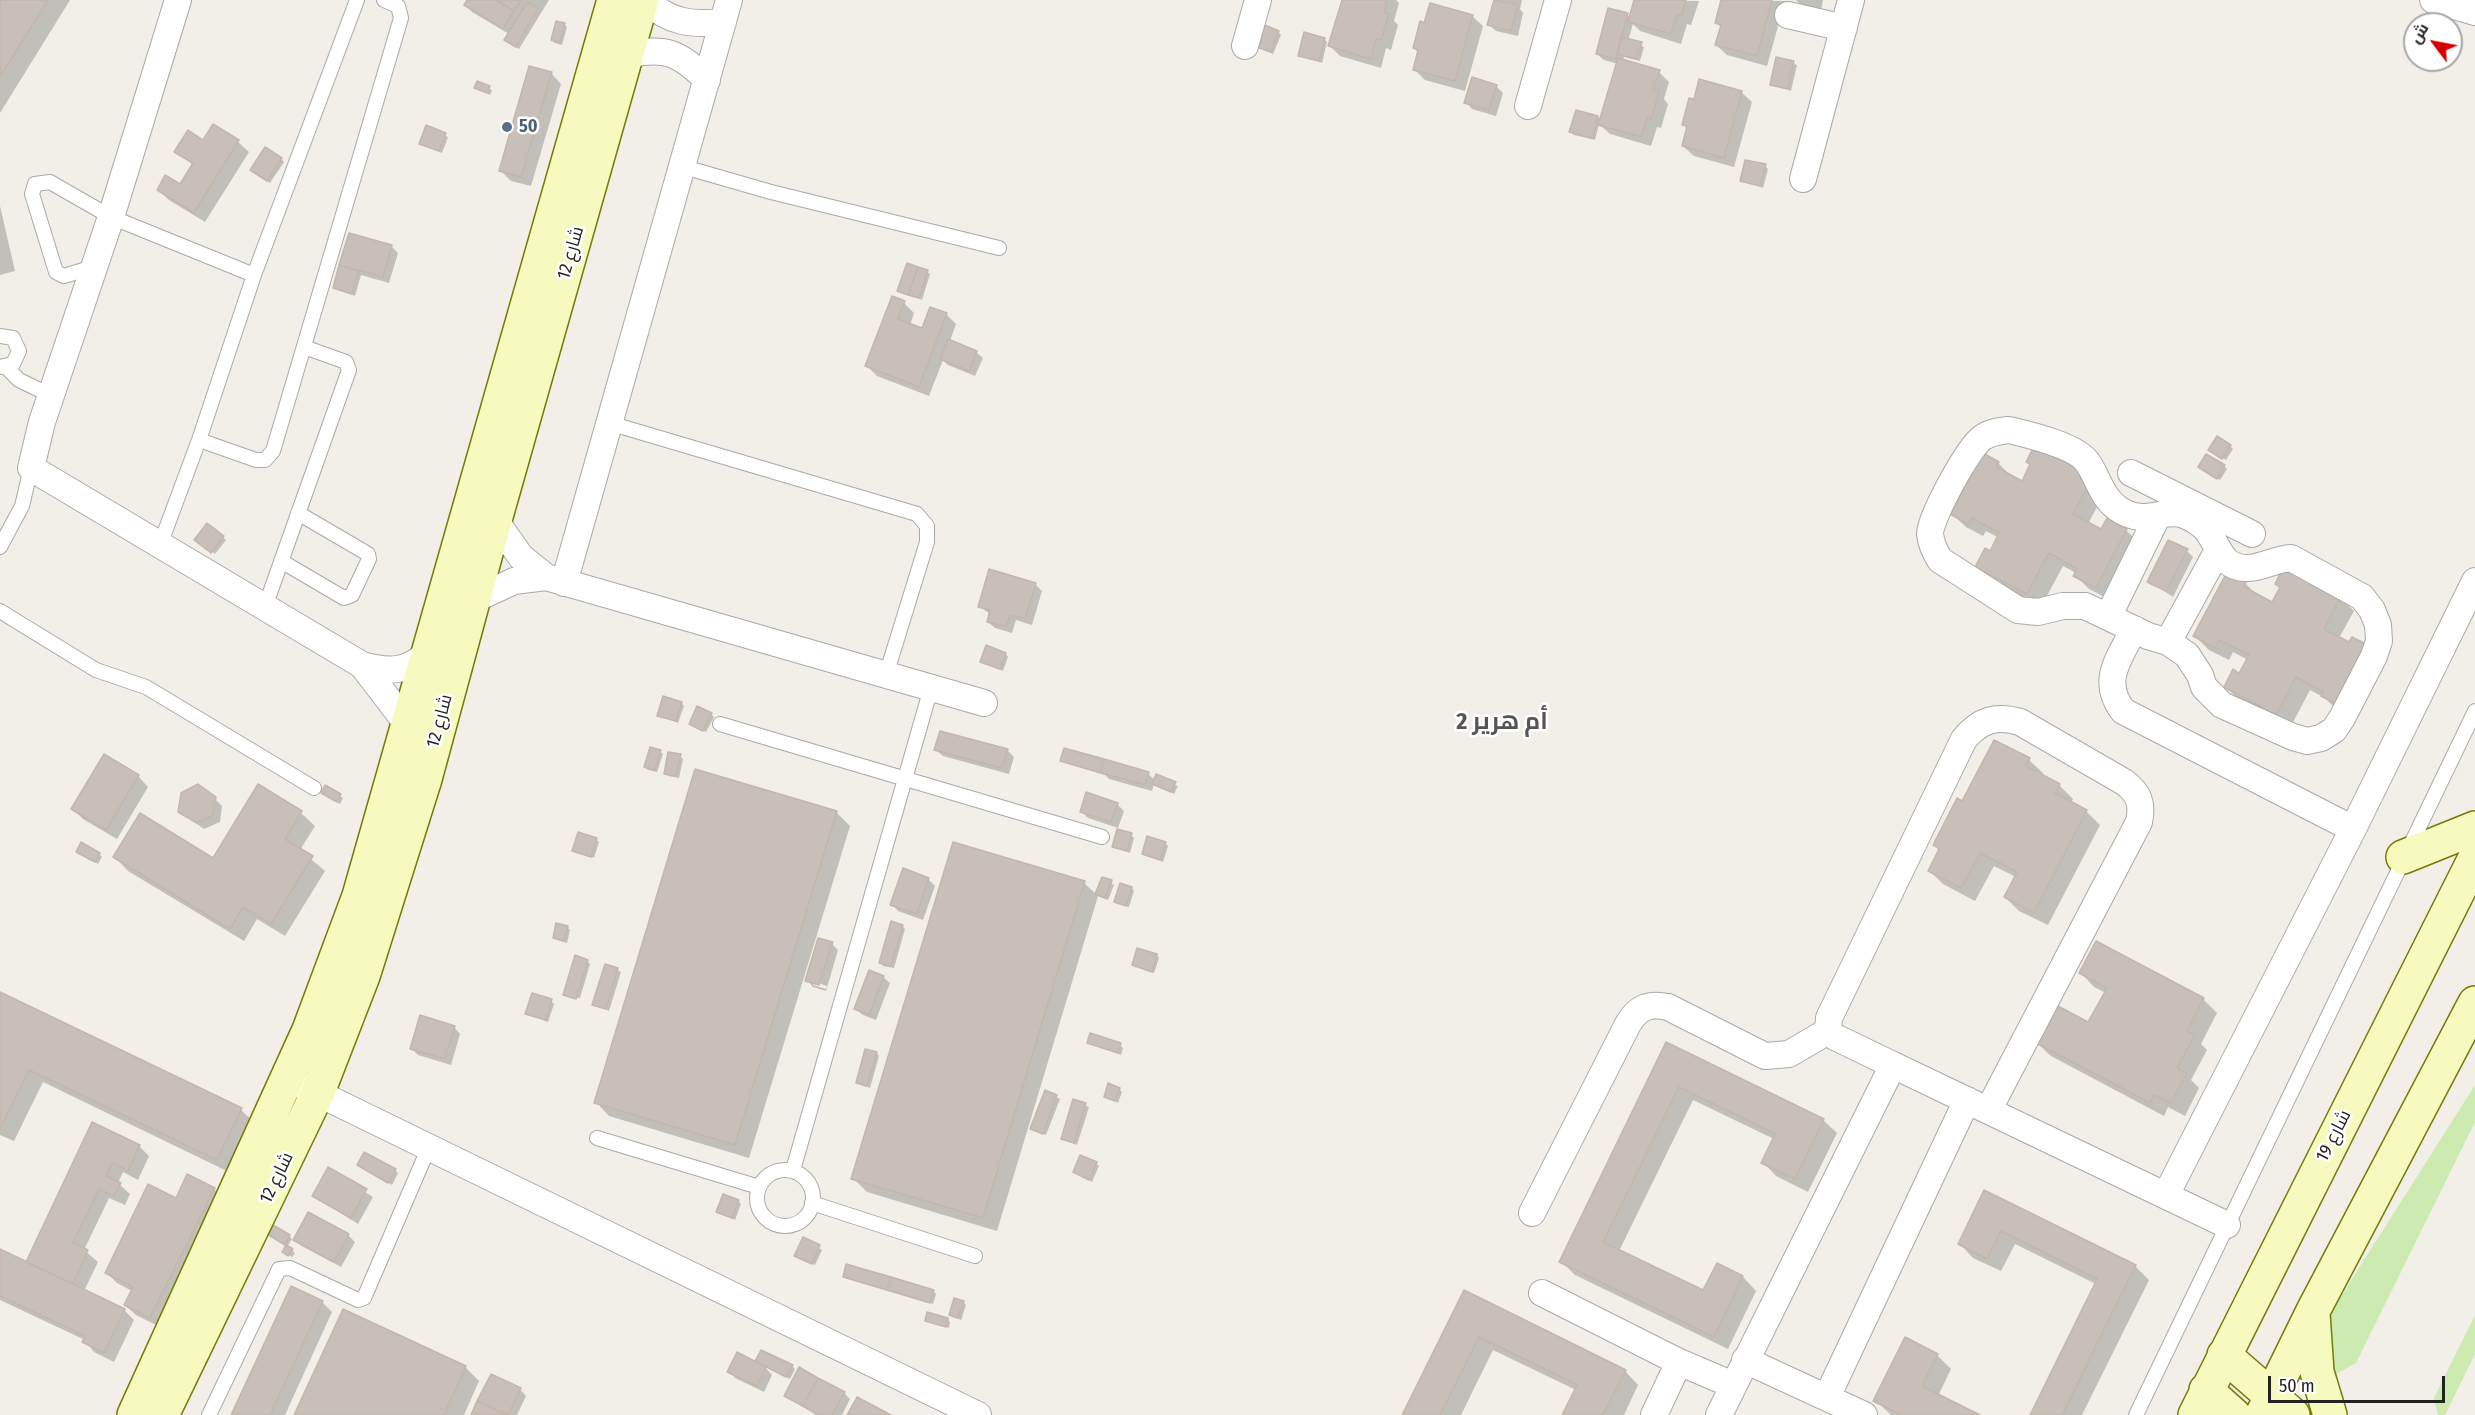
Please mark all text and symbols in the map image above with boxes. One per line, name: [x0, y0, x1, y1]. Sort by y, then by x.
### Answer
north arrow: [2403, 12, 2463, 72]
text: ش: [2406, 20, 2433, 47]
place label: 50: [519, 116, 538, 138]
marker: 50: [500, 120, 514, 134]
street label: شارع 12: [553, 224, 589, 282]
street label: شارع 12: [423, 692, 457, 750]
district label: أم هرير 2: [1456, 708, 1548, 736]
street label: شارع 19: [2312, 1107, 2356, 1165]
street label: شارع 12: [255, 1149, 299, 1207]
scale bar: [2271, 1364, 2448, 1402]
text: 50 m: [2279, 1375, 2315, 1397]

